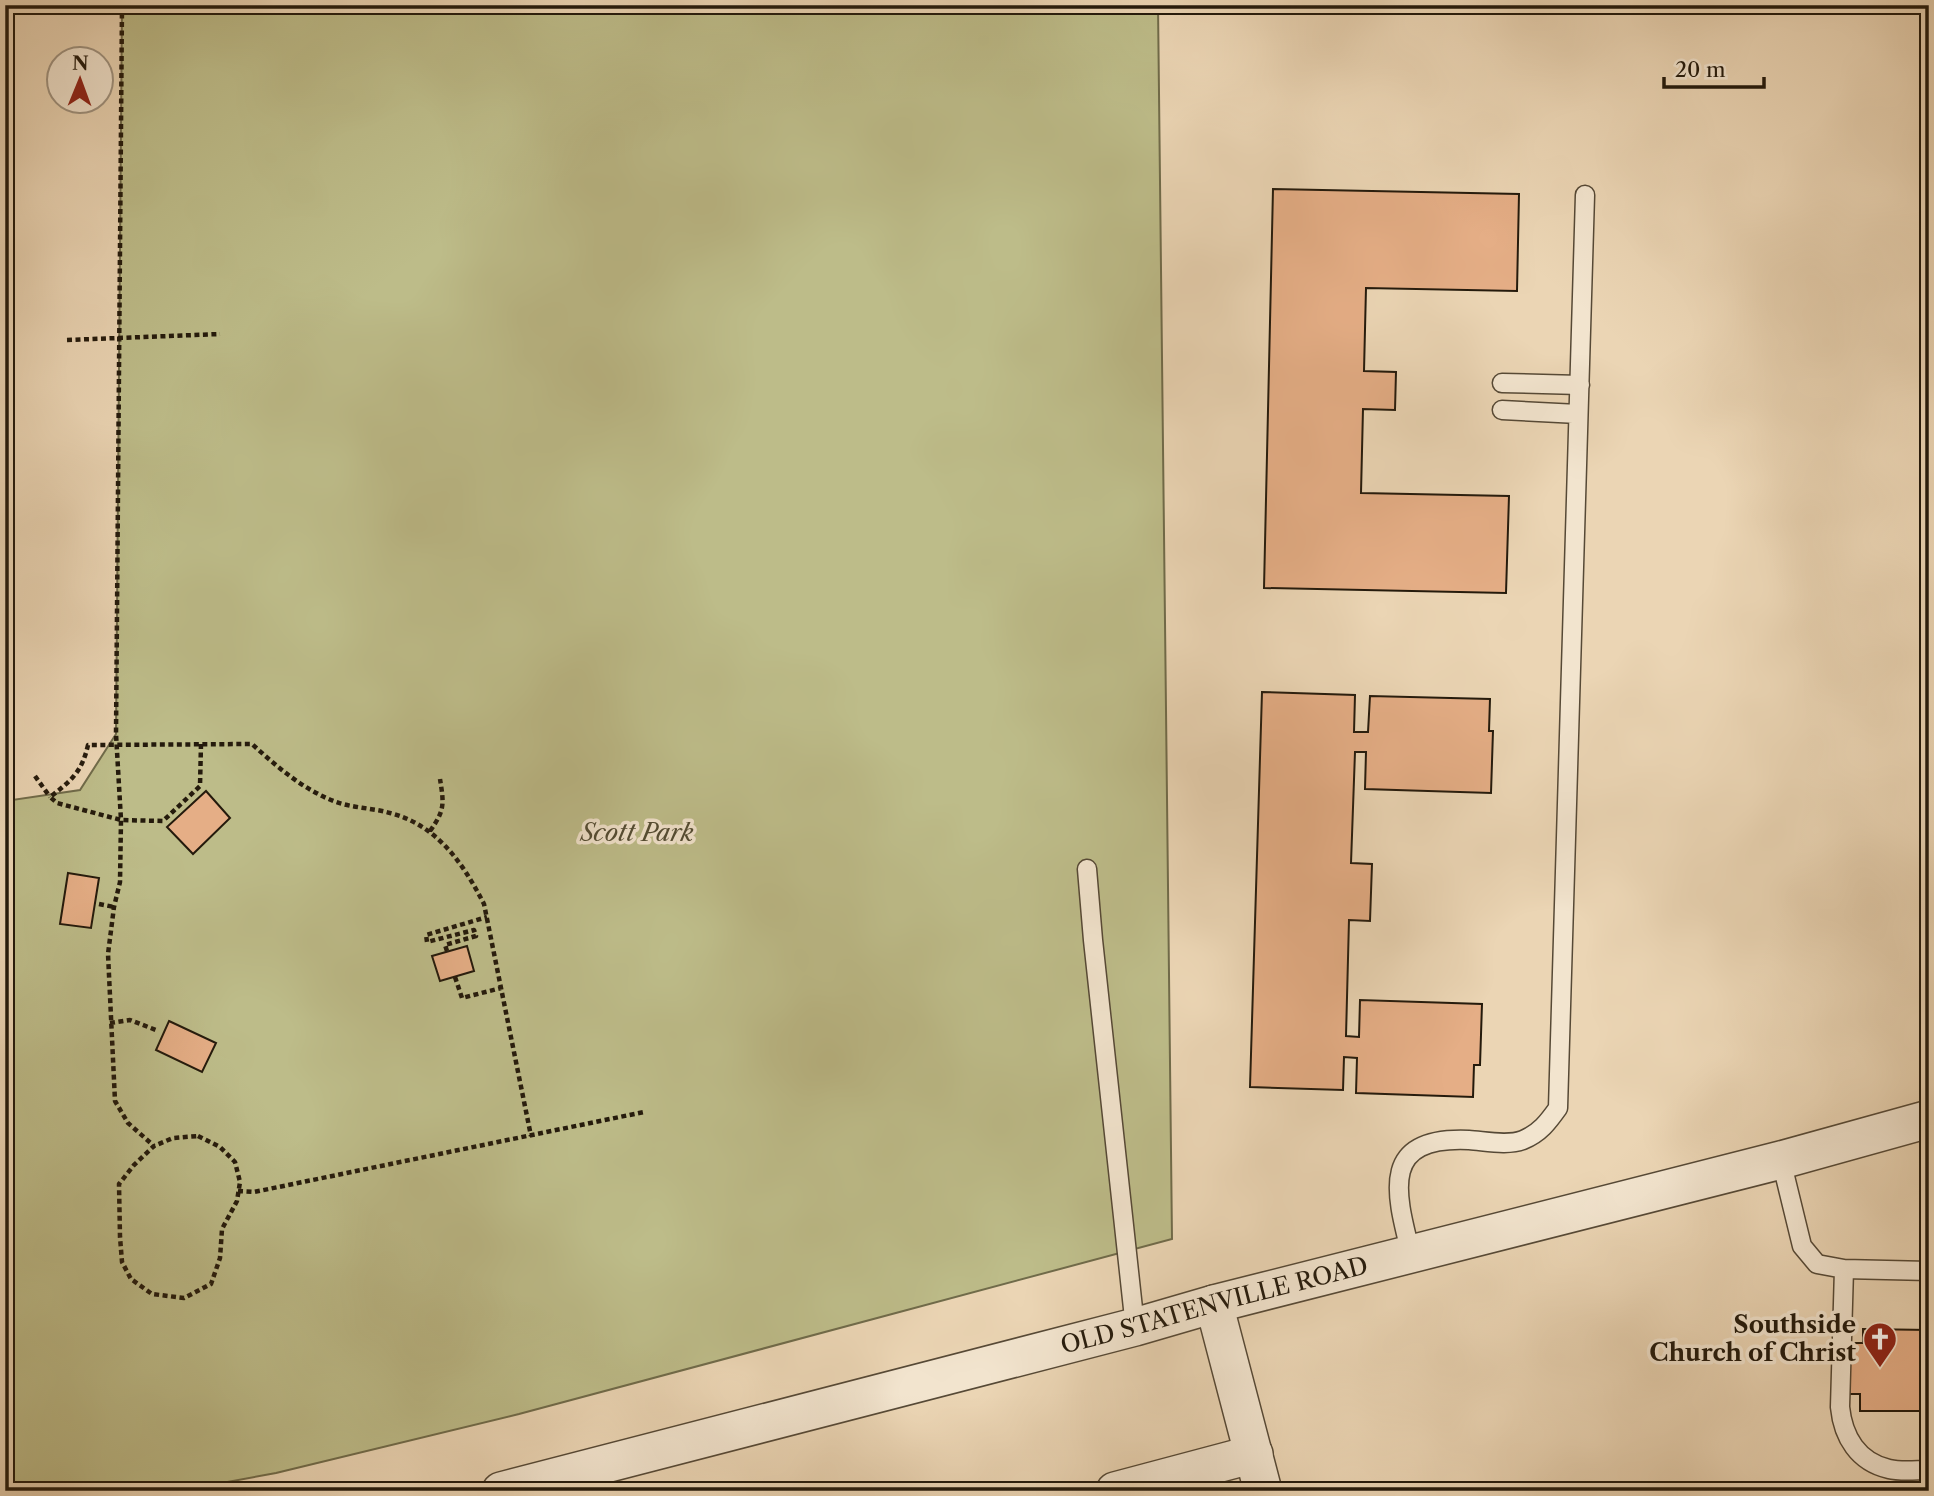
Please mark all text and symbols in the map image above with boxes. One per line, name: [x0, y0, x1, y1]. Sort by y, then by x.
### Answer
north arrow: [46, 46, 116, 116]
scale bar: [1664, 46, 1764, 90]
text: N: [72, 52, 89, 75]
text: 20 m: [1675, 57, 1726, 82]
park label: Scott Park: [579, 818, 694, 847]
street label: OLD STATENVILLE ROAD: [1057, 1251, 1371, 1360]
place label: Southside Church of Christ: [1649, 1310, 1856, 1367]
church icon: Southside Church of Christ: [1861, 1320, 1899, 1369]

